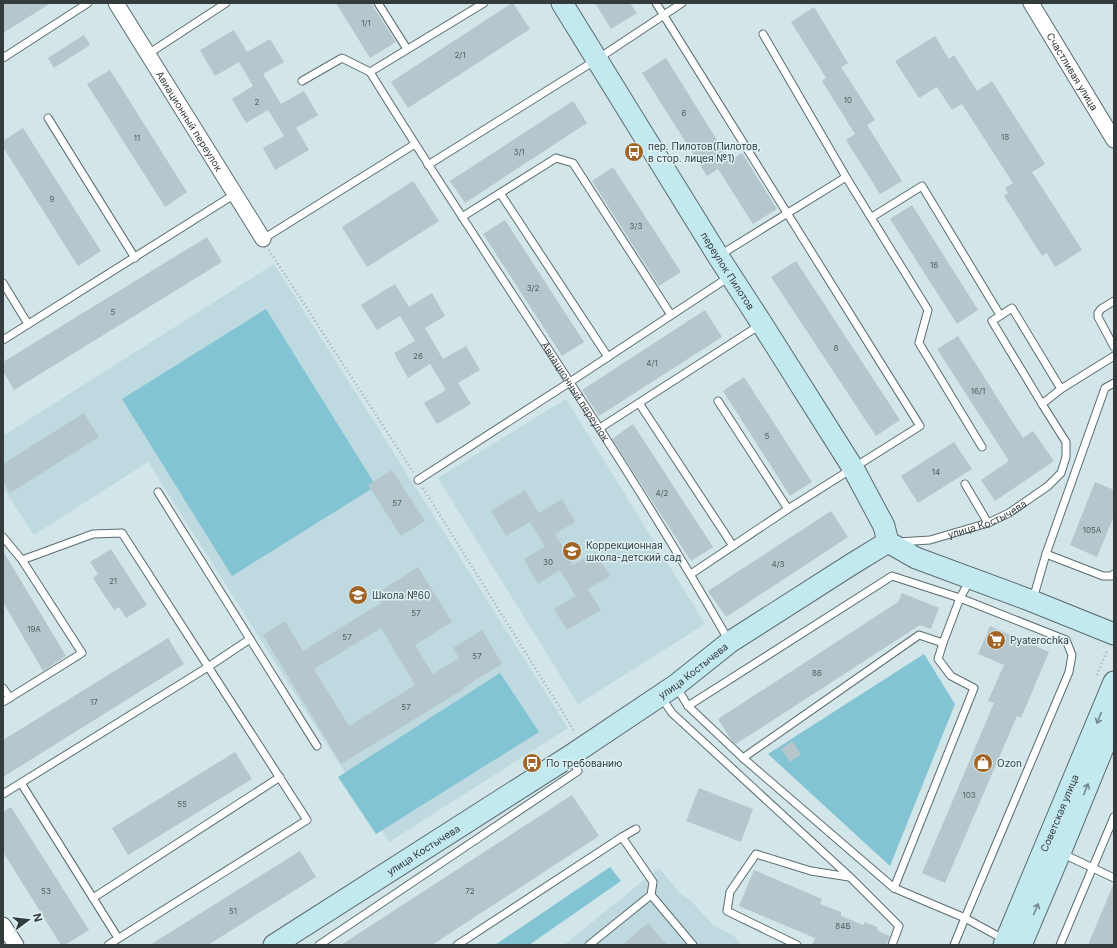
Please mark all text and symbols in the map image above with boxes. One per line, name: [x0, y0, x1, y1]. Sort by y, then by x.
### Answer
house number: 1/1: [361, 18, 371, 28]
street label: Счастливая улица: [1044, 30, 1101, 113]
house number: 2/1: [454, 50, 466, 60]
street label: Авиационный переулок: [154, 69, 226, 174]
house number: 10: [844, 95, 852, 105]
house number: 2: [255, 97, 260, 107]
house number: 6: [682, 108, 687, 118]
house number: 18: [1001, 132, 1009, 142]
house number: 11: [134, 133, 140, 143]
place label: пер. Пилотов(Пилотов, в стор. лицея №1): [648, 140, 761, 164]
bus stop icon: пер. Пилотов(Пилотов, в стор. лицея №1): [623, 141, 645, 163]
house number: 3/1: [513, 147, 525, 157]
house number: 9: [50, 194, 55, 204]
house number: 3/3: [630, 221, 642, 231]
street label: переулок Пилотов: [699, 230, 757, 312]
house number: 16: [930, 260, 938, 270]
house number: 3/2: [527, 283, 539, 293]
house number: 5: [111, 307, 116, 317]
street label: Авиационный переулок: [539, 339, 612, 444]
house number: 8: [834, 343, 839, 353]
house number: 26: [413, 351, 423, 361]
house number: 4/1: [646, 358, 658, 368]
house number: 16/1: [971, 386, 985, 396]
house number: 5: [765, 431, 770, 441]
house number: 14: [932, 467, 940, 477]
house number: 4/2: [656, 488, 669, 498]
street label: улица Костычева: [946, 497, 1028, 540]
house number: 57: [392, 498, 402, 508]
house number: 105А: [1083, 525, 1102, 535]
place label: Коррекционная школа-детский сад: [586, 539, 681, 563]
school or university icon: Коррекционная школа-детский сад: [561, 540, 583, 562]
house number: 30: [543, 557, 553, 567]
house number: 4/3: [772, 559, 785, 569]
house number: 21: [109, 576, 117, 586]
school or university icon: Школа №60: [347, 584, 369, 606]
place label: Школа №60: [372, 589, 430, 601]
house number: 57: [411, 608, 421, 618]
house number: 19А: [27, 624, 41, 634]
supermarket icon: Pyaterochka: [985, 629, 1007, 651]
house number: 57: [342, 632, 352, 642]
place label: Pyaterochka: [1010, 634, 1069, 646]
street label: улица Костычева: [656, 640, 730, 701]
house number: 57: [472, 651, 482, 661]
house number: 86: [812, 668, 822, 678]
house number: 17: [90, 697, 98, 707]
house number: 57: [401, 702, 411, 712]
one-way arrow: [1095, 712, 1102, 724]
bus stop icon: По требованию: [521, 752, 543, 774]
shop icon: Ozon: [972, 752, 994, 774]
place label: По требованию: [546, 757, 622, 769]
place label: Ozon: [997, 757, 1022, 769]
street label: Советская улица: [1038, 773, 1081, 854]
one-way arrow: [1083, 784, 1091, 796]
house number: 103: [962, 790, 976, 800]
house number: 55: [177, 799, 187, 809]
street label: улица Костычева: [384, 822, 462, 878]
house number: 53: [41, 886, 51, 896]
house number: 72: [465, 886, 475, 896]
north arrow: [8, 900, 48, 940]
one-way arrow: [1033, 904, 1040, 916]
house number: 51: [229, 906, 237, 916]
text: N: [30, 912, 46, 923]
house number: 84Б: [835, 921, 851, 931]

